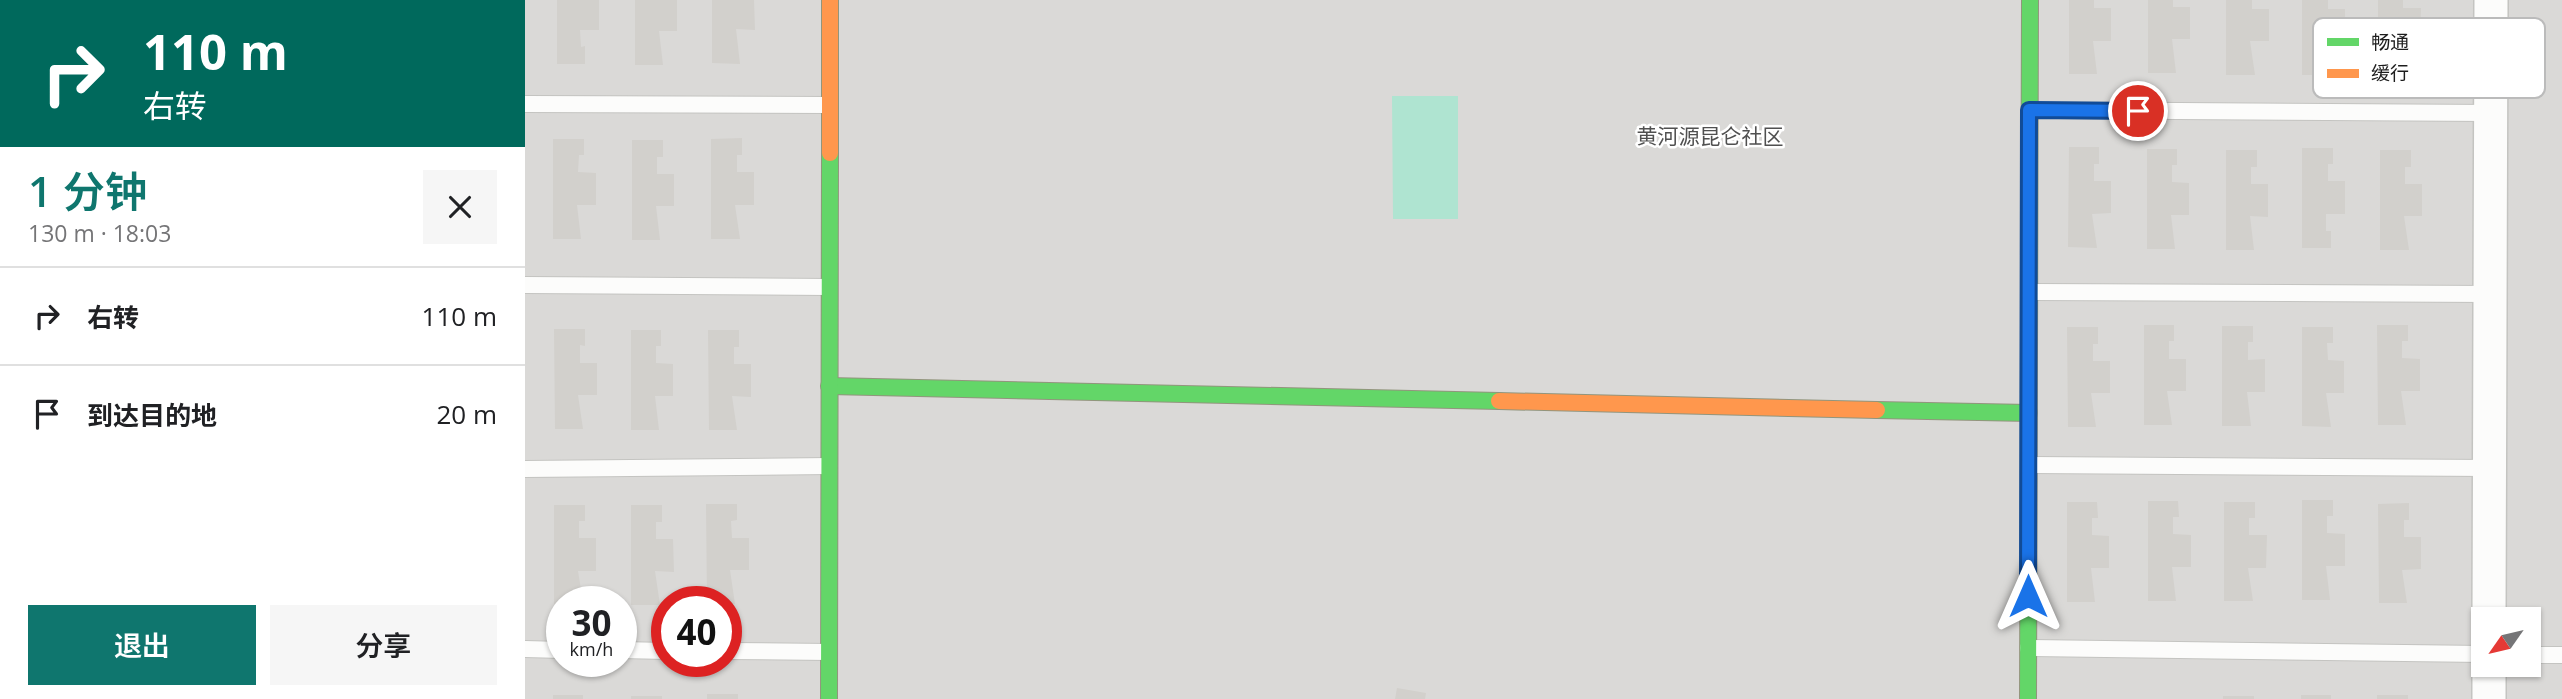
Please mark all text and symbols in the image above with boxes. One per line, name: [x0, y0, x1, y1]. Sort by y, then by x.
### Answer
text: 110 m: [143, 18, 288, 84]
legend: [2313, 18, 2545, 98]
icon: right: [28, 28, 119, 119]
text: 畅通: [2371, 29, 2409, 55]
text: 缓行: [2371, 60, 2409, 86]
pin: [2108, 81, 2168, 141]
text: 右转: [143, 84, 207, 127]
icon: arrive: [2119, 92, 2157, 130]
district label: 黄河源昆仑社区: [1637, 122, 1784, 150]
text: 1 分钟: [28, 162, 147, 219]
button: close: [423, 170, 497, 244]
text: 130 m · 18:03: [28, 217, 171, 249]
icon: right: [28, 297, 66, 335]
text: 110 m: [422, 298, 497, 334]
text: 右转: [87, 299, 139, 335]
icon: arrive: [28, 395, 66, 433]
text: 20 m: [436, 396, 497, 432]
text: 到达目的地: [87, 397, 217, 433]
position arrow: [1991, 559, 2065, 633]
speed limit sign: 40: [651, 586, 742, 677]
text: 30: [571, 599, 612, 646]
button: 退出: [28, 605, 256, 685]
button: 分享: [270, 605, 497, 685]
north arrow: [2471, 607, 2541, 677]
map controls: [2471, 607, 2541, 677]
text: km/h: [570, 637, 613, 661]

